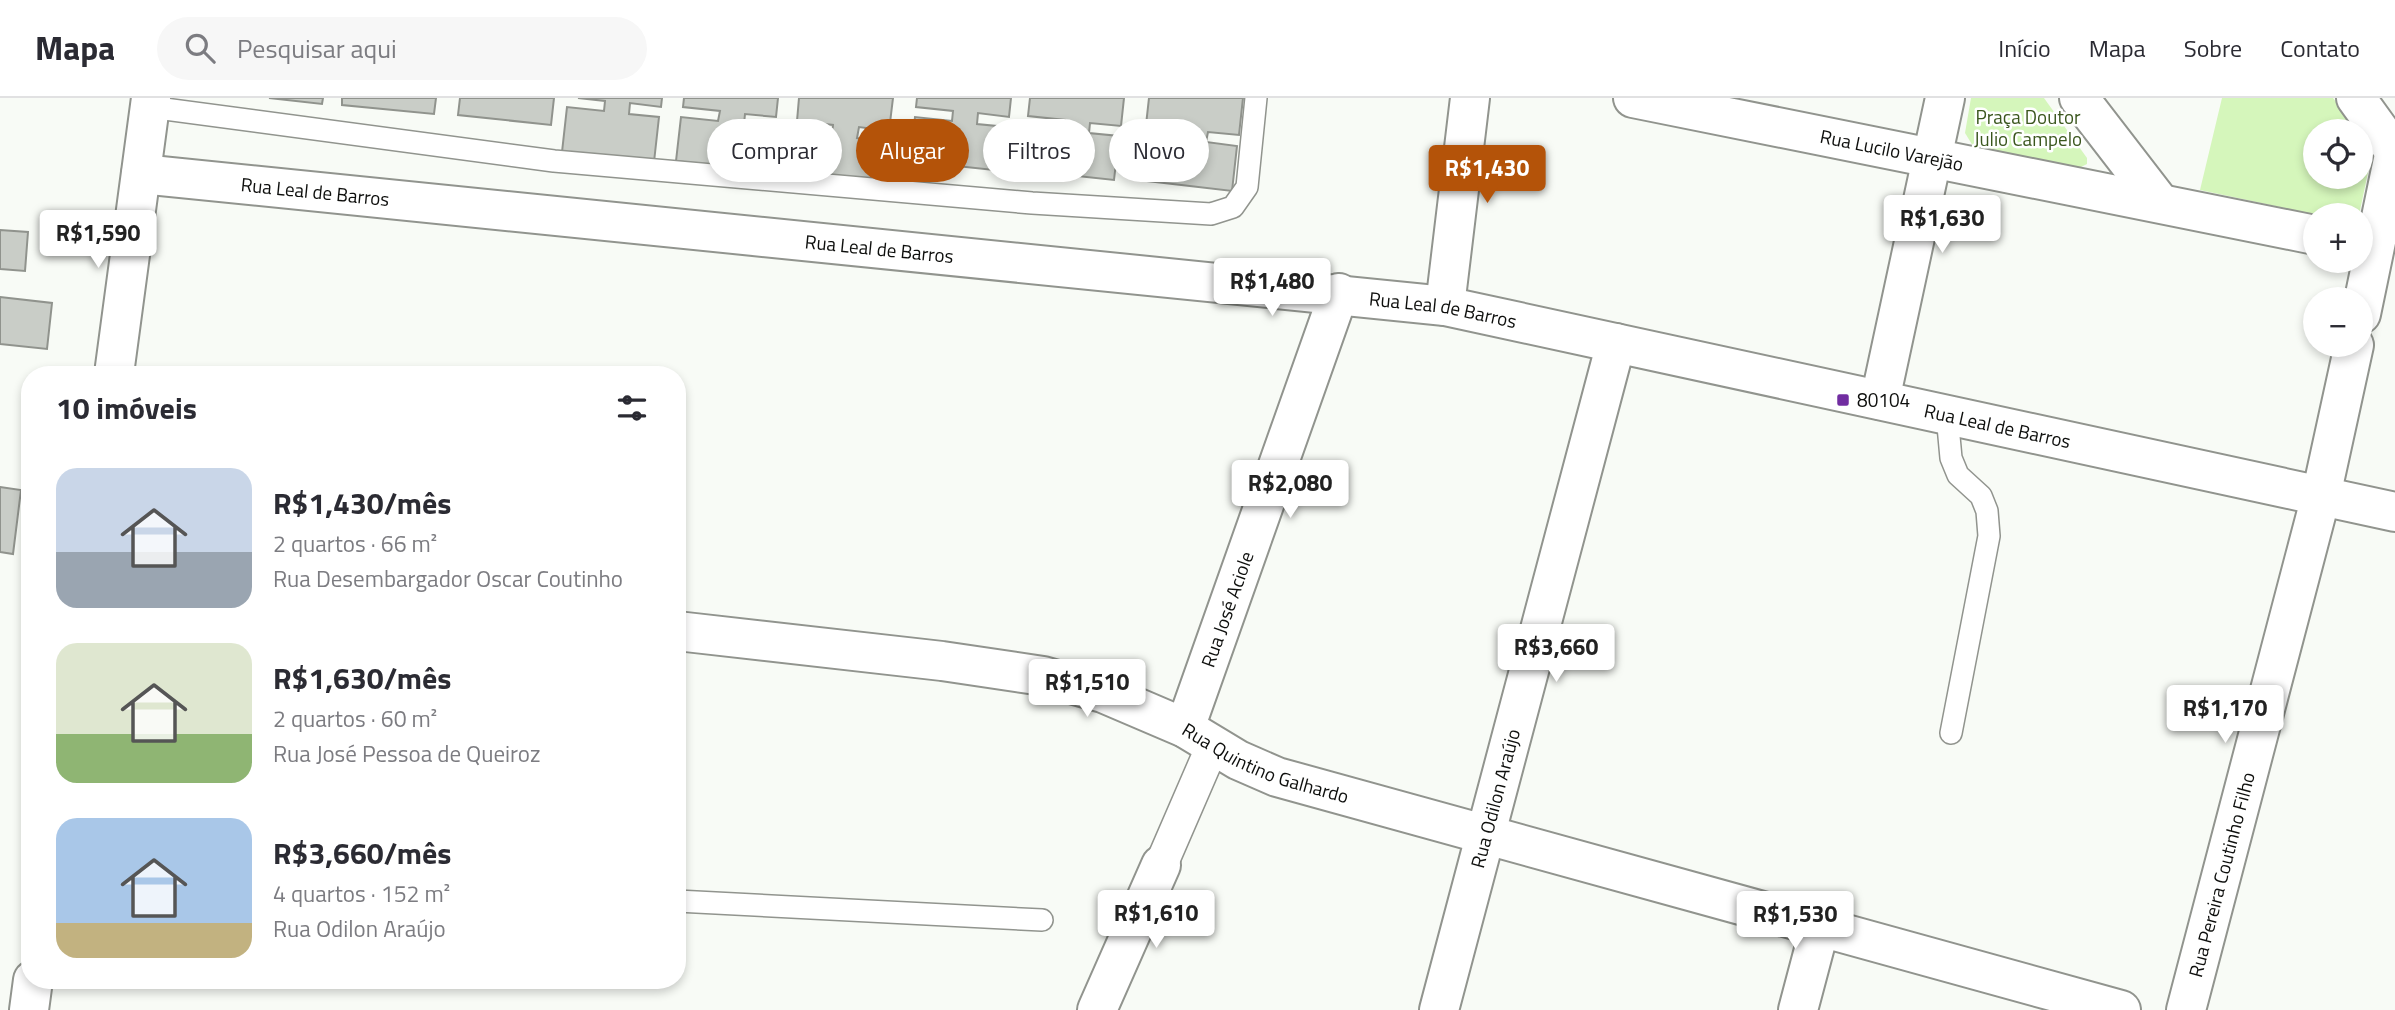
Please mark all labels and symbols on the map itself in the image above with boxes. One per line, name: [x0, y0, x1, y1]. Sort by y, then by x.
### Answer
park label: Praça Doutor Julio Campelo: [1974, 102, 2082, 153]
street label: Rua Lucilo Varejão: [1818, 121, 1966, 178]
pin: R$1,430: [1422, 146, 1552, 205]
street label: Rua Leal de Barros: [239, 169, 391, 213]
pin: R$1,630: [1877, 195, 2007, 255]
pin: R$1,590: [33, 211, 163, 270]
street label: Rua Leal de Barros: [804, 226, 955, 270]
pin: R$1,480: [1207, 258, 1337, 318]
street label: Rua Leal de Barros: [1368, 283, 1520, 335]
place label: 80104: [1857, 385, 1910, 414]
marker: 80104: [1835, 392, 1851, 408]
street label: Rua Leal de Barros: [1922, 395, 2074, 455]
pin: R$2,080: [1225, 460, 1355, 520]
street label: Rua José Aciole: [1193, 547, 1260, 671]
pin: R$3,660: [1491, 624, 1621, 684]
pin: R$1,510: [1022, 660, 1152, 719]
pin: R$1,170: [2160, 686, 2290, 745]
street label: Rua Quintino Galhardo: [1177, 715, 1352, 810]
street label: Rua Odilon Araújo: [1462, 725, 1527, 871]
street label: Rua Pereira Coutinho Filho: [2180, 769, 2262, 980]
pin: R$1,610: [1091, 890, 1221, 950]
pin: R$1,530: [1730, 892, 1860, 951]

